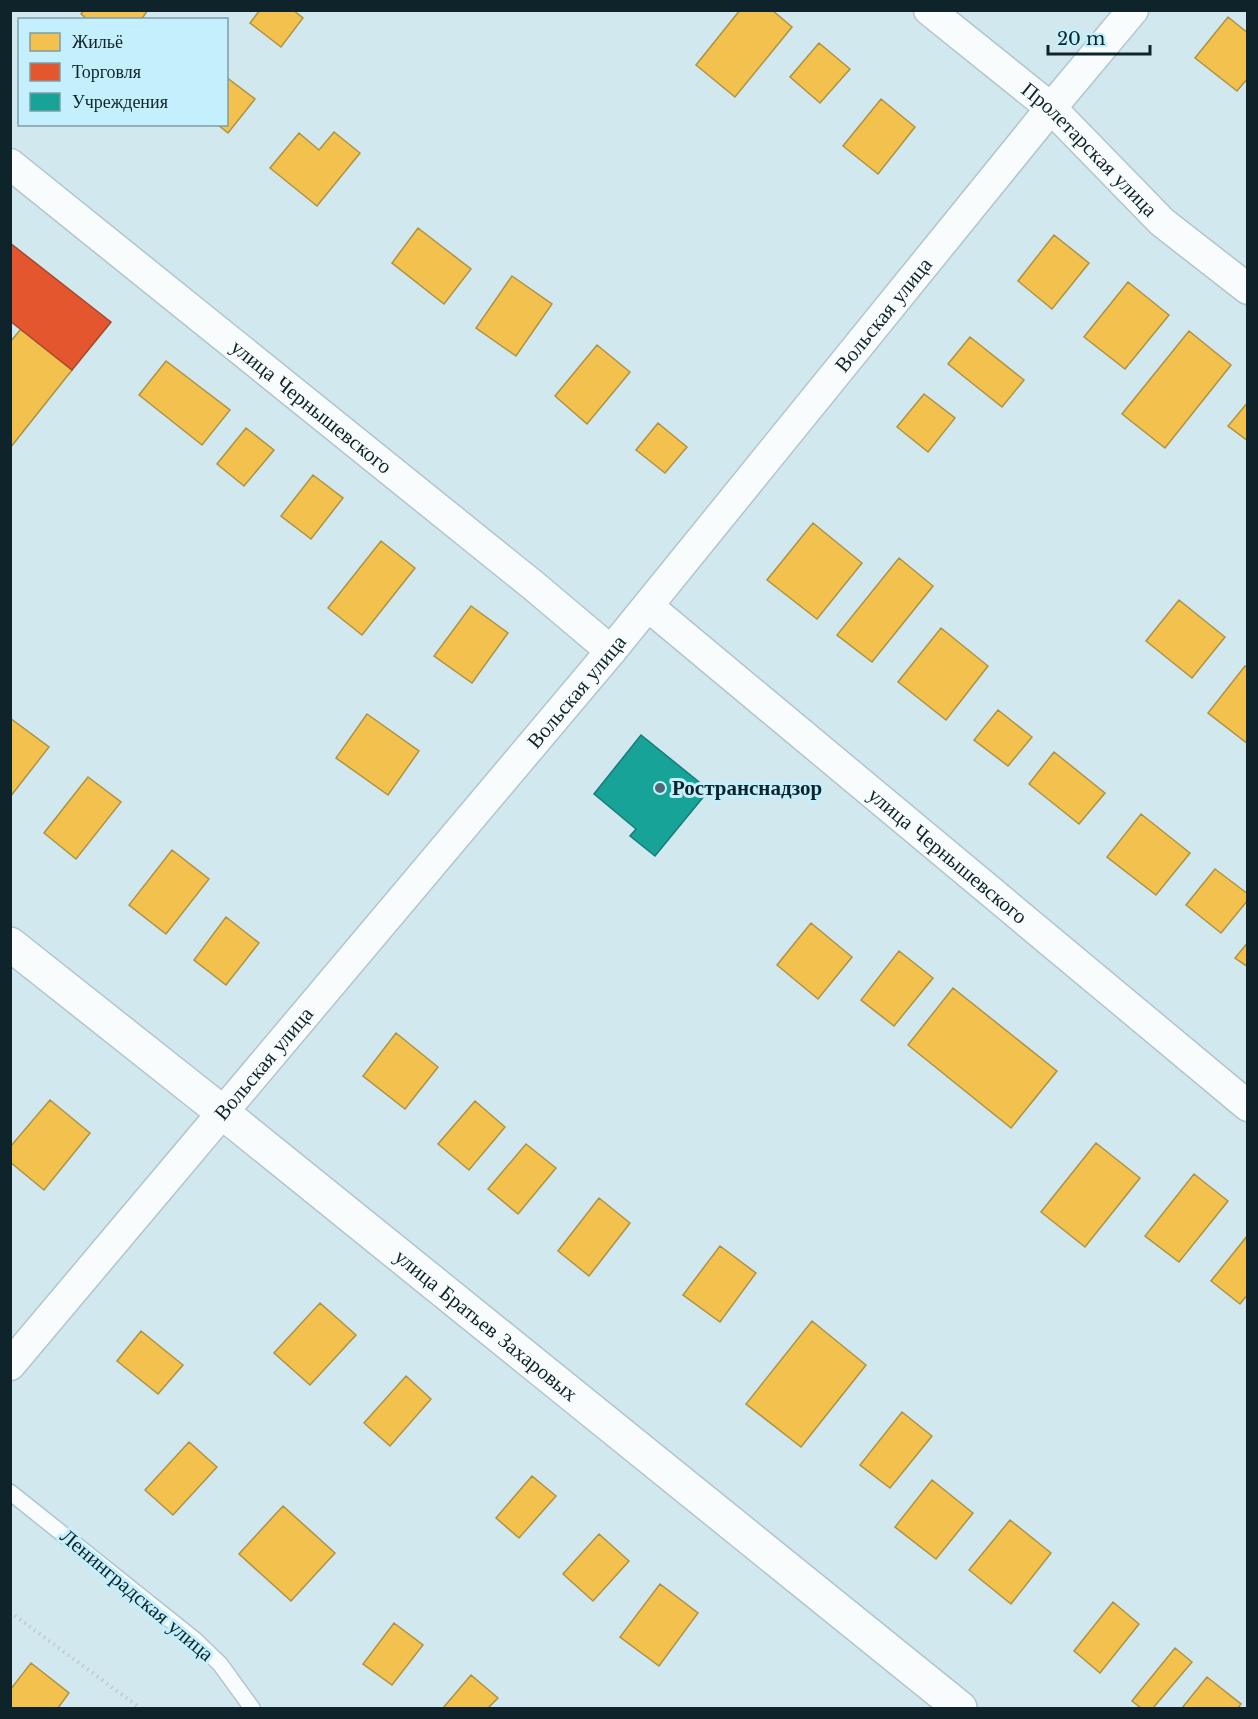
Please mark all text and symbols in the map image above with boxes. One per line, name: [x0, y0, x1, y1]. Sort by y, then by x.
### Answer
legend: [18, 18, 228, 126]
scale bar: [1048, 18, 1150, 56]
text: 20 m: [1057, 28, 1105, 50]
text: Жильё: [72, 31, 123, 53]
text: Торговля: [72, 61, 141, 83]
street label: Пролетарская улица: [1016, 77, 1163, 223]
text: Учреждения: [72, 91, 168, 113]
street label: Вольская улица: [829, 252, 938, 378]
street label: улица Чернышевского: [226, 334, 397, 479]
street label: Вольская улица: [522, 629, 632, 754]
place label: Ространснадзор: [672, 775, 822, 801]
marker: Ространснадзор: [653, 781, 667, 795]
street label: улица Чернышевского: [863, 782, 1033, 930]
street label: Вольская улица: [209, 1001, 319, 1126]
street label: улица Братьев Захаровых: [389, 1243, 583, 1407]
street label: Ленинградская улица: [55, 1523, 220, 1667]

